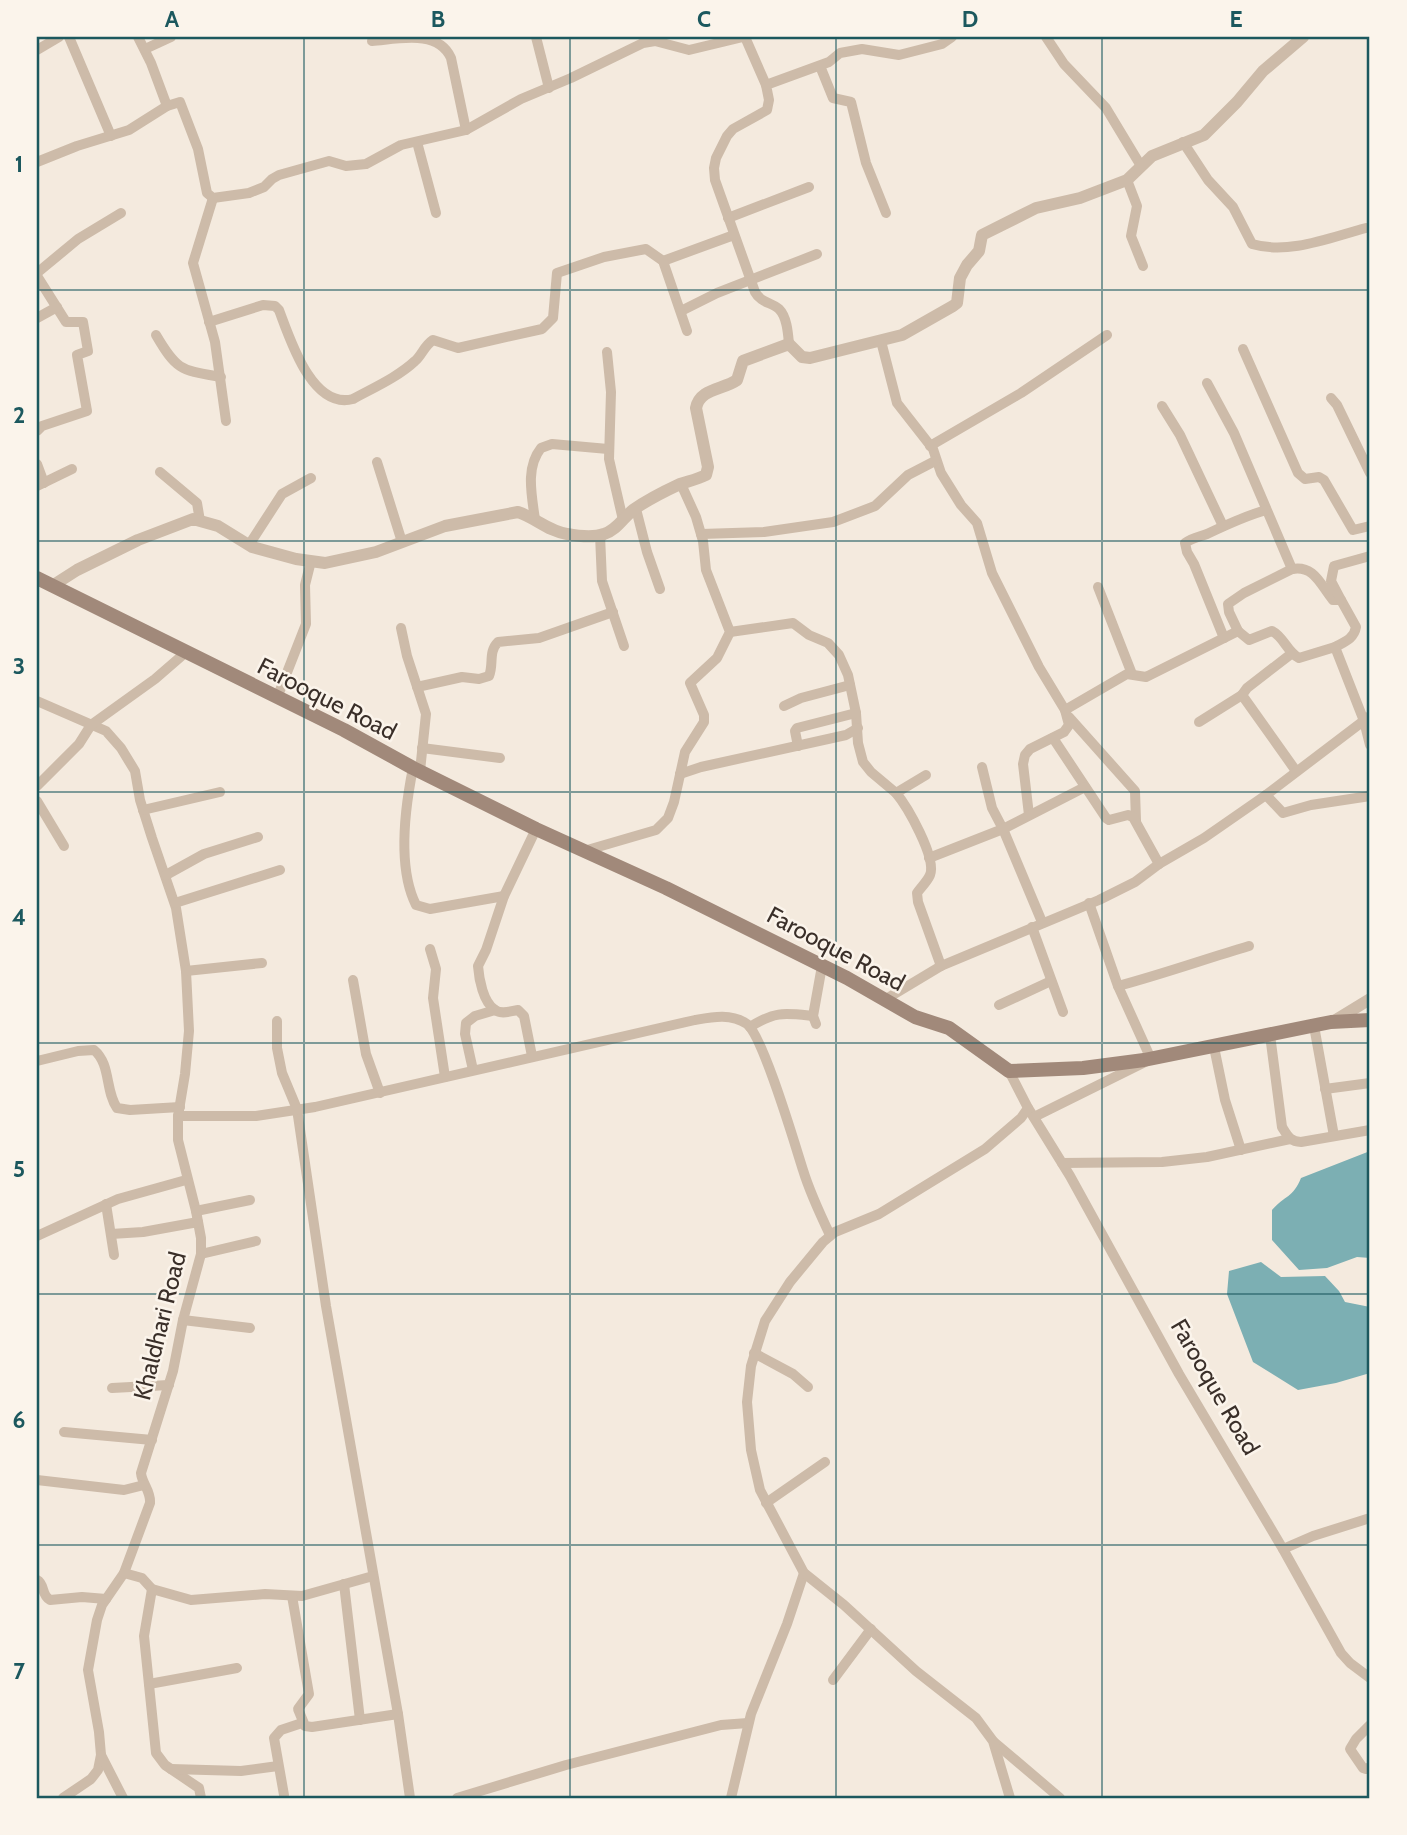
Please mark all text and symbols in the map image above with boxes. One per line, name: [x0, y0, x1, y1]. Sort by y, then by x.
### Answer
text: A: [165, 5, 180, 33]
text: B: [431, 5, 445, 33]
text: C: [697, 5, 711, 33]
text: D: [962, 5, 978, 33]
text: E: [1229, 5, 1243, 33]
text: 1: [15, 150, 23, 178]
text: 2: [13, 401, 25, 429]
street label: Farooque Road: [253, 651, 402, 746]
text: 3: [13, 652, 25, 680]
street label: Farooque Road: [762, 900, 910, 997]
text: 4: [12, 903, 26, 931]
text: 5: [13, 1155, 25, 1183]
street label: Khaldhari Road: [127, 1249, 192, 1403]
street label: Farooque Road: [1165, 1314, 1266, 1460]
text: 6: [13, 1406, 25, 1434]
text: 7: [13, 1657, 25, 1685]

